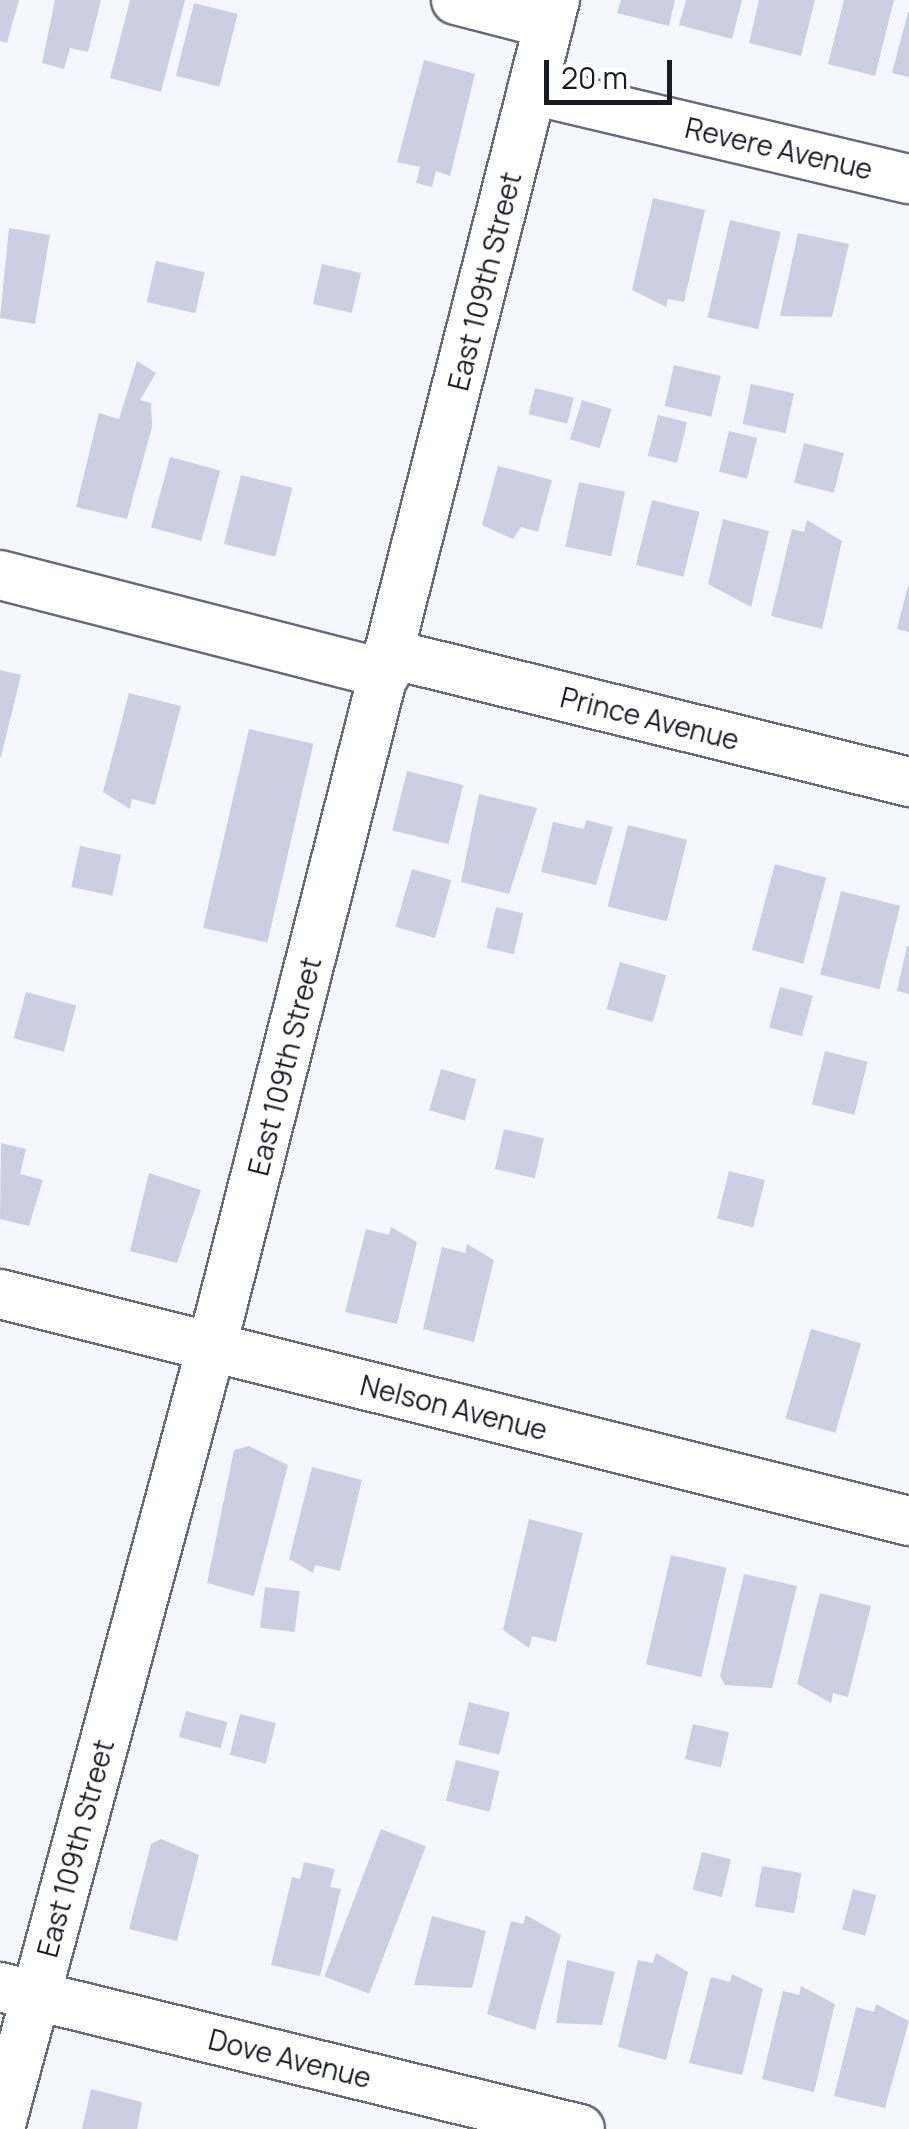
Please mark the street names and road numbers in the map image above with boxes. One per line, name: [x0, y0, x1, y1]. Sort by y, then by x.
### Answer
street label: Revere Avenue: [682, 110, 876, 186]
street label: East 109th Street: [441, 168, 527, 394]
street label: Prince Avenue: [557, 680, 743, 756]
street label: East 109th Street: [241, 953, 327, 1179]
street label: Nelson Avenue: [357, 1368, 551, 1446]
street label: East 109th Street: [30, 1735, 120, 1961]
street label: Dove Avenue: [205, 2022, 375, 2094]

